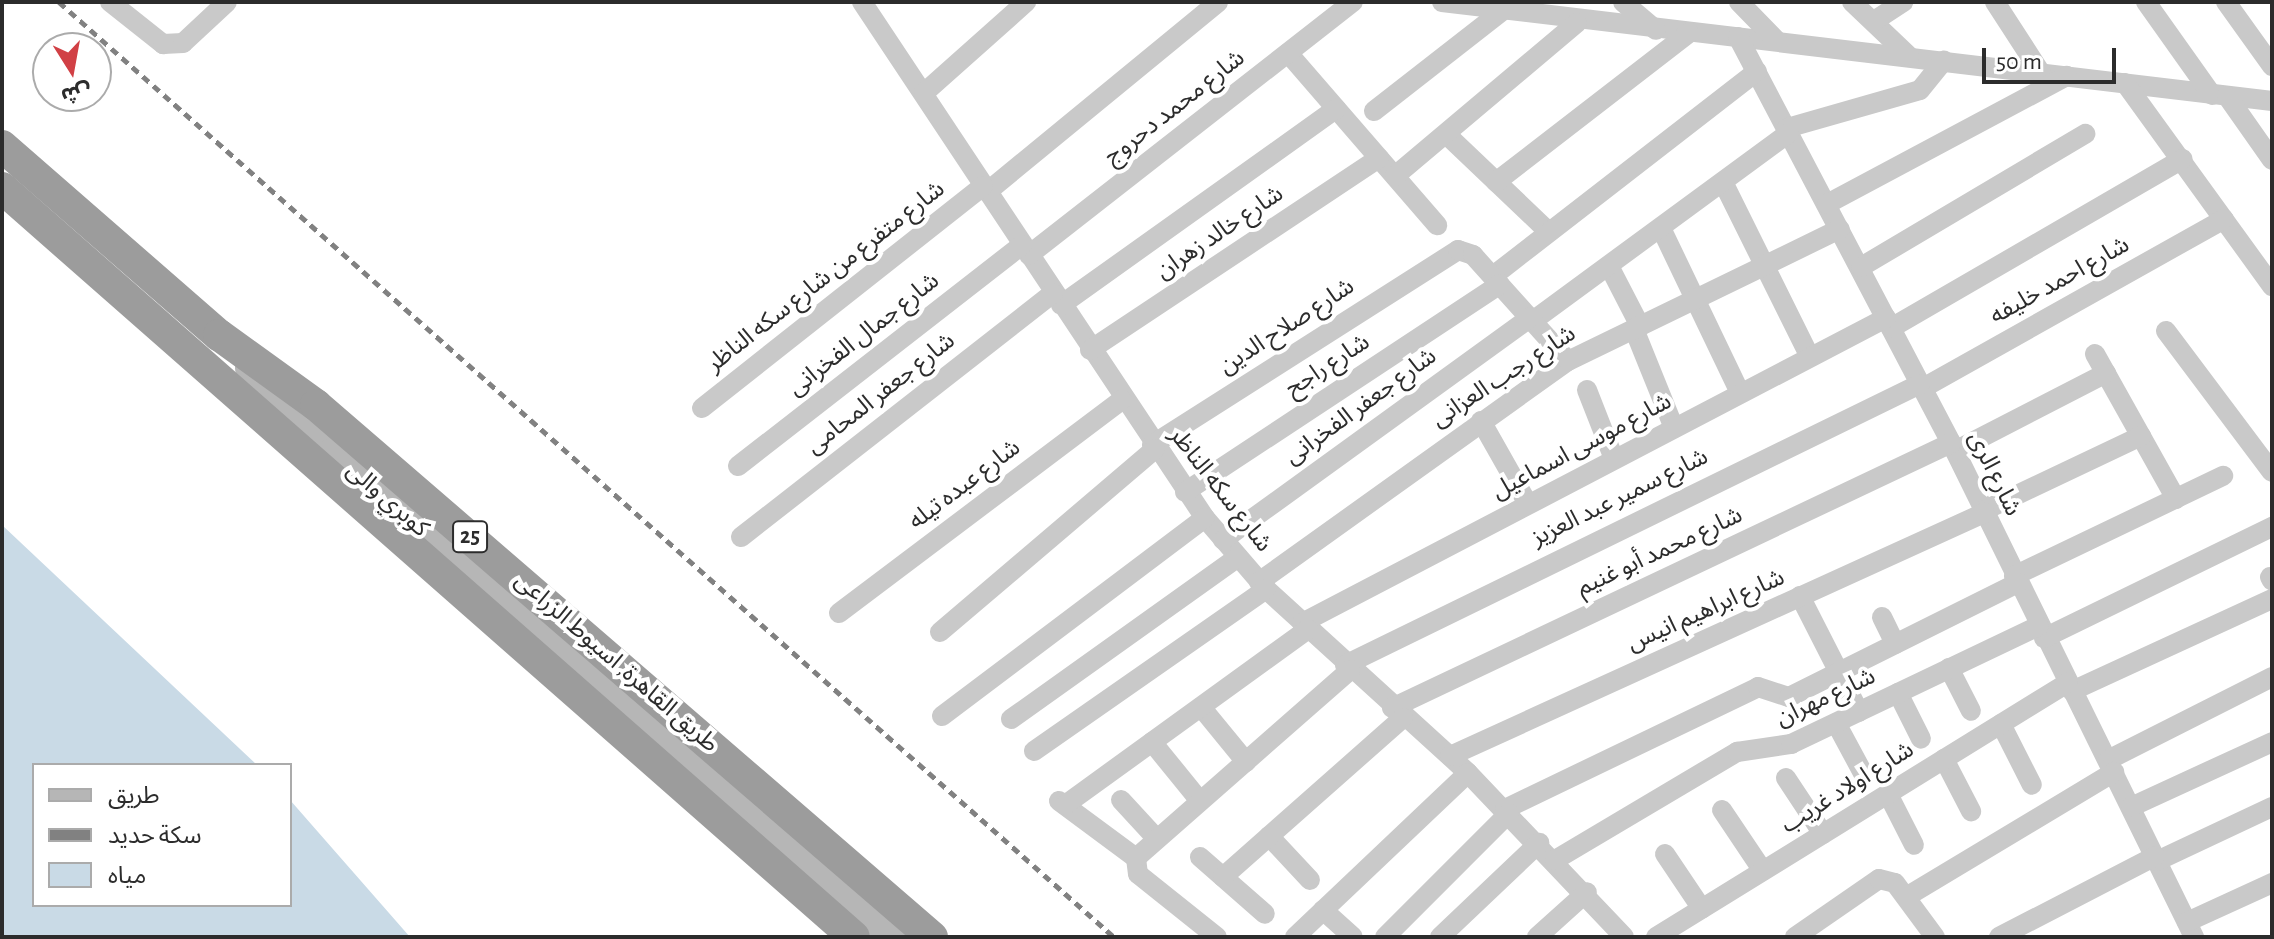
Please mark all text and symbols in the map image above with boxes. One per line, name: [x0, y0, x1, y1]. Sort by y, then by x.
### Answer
north arrow: [32, 32, 112, 112]
scale bar: [1986, 32, 2120, 82]
street label: شارع محمد دحروج: [1099, 44, 1251, 172]
text: 50 m: [1996, 50, 2042, 74]
text: ش: [59, 80, 93, 107]
street label: شارع متفرع من شارع سكه الناظر: [701, 175, 951, 379]
street label: شارع خالد زهران: [1151, 180, 1289, 286]
street label: شارع احمد خليفه: [1985, 231, 2135, 331]
street label: شارع جمال الفخرانى: [783, 267, 945, 403]
street label: شارع صلاح الدين: [1214, 273, 1360, 381]
street label: شارع رجب العزانى: [1427, 320, 1581, 434]
street label: شارع جعفر المحامى: [801, 327, 961, 461]
street label: شارع راجح: [1281, 328, 1375, 404]
street label: شارع جعفر الفخرانى: [1279, 342, 1443, 472]
street label: شارع موسى اسماعيل: [1487, 388, 1677, 506]
street label: شارع سكه الناظر: [1162, 422, 1278, 558]
street label: شارع الرى: [1961, 427, 2027, 521]
street label: شارع عبده تيله: [903, 434, 1027, 536]
street label: شارع سمير عبد العزيز: [1527, 443, 1713, 553]
street label: كوبري والى: [340, 456, 434, 544]
street label: شارع محمد أبو غنيم: [1573, 501, 1747, 603]
road number: 25: [452, 519, 488, 555]
street label: شارع ابراهيم انيس: [1623, 563, 1789, 659]
street label: طريق القاهرة, اسيوط الزراعى: [508, 567, 724, 759]
street label: شارع مهران: [1772, 662, 1880, 734]
street label: شارع اولاد غريب: [1776, 736, 1920, 840]
legend: [32, 763, 292, 907]
text: طريق: [108, 784, 160, 808]
text: سكة حديد: [108, 824, 201, 848]
text: مياه: [108, 864, 146, 888]

